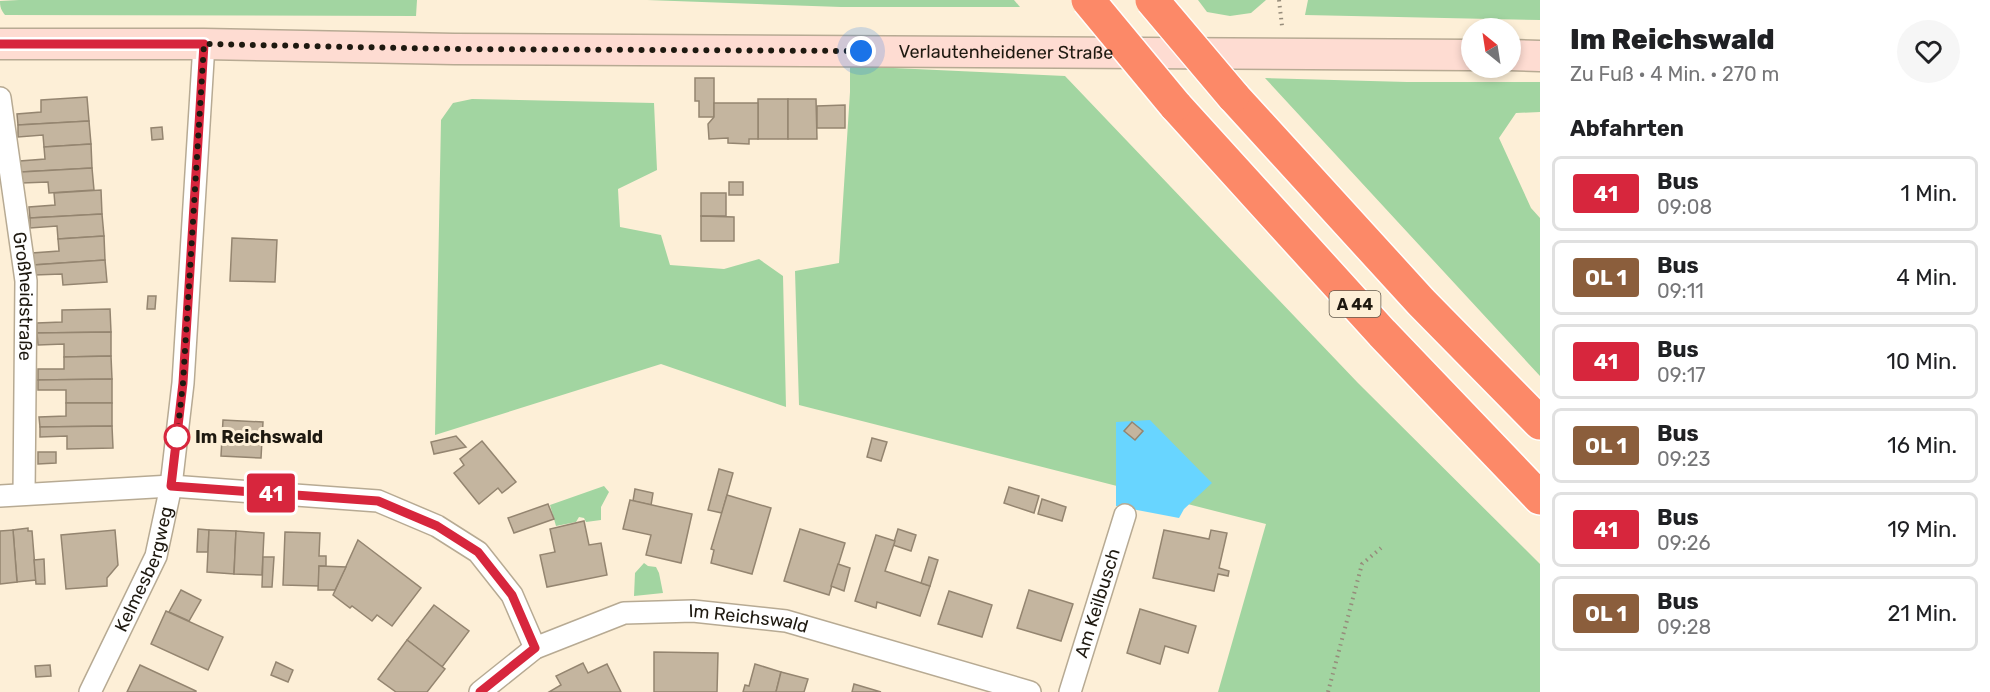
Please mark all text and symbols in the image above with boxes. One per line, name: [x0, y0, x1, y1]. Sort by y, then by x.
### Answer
north arrow: [1461, 18, 1521, 78]
map controls: [1461, 18, 1521, 78]
button: heart: [1897, 20, 1960, 83]
text: Im Reichswald: [1570, 23, 1775, 56]
your location: [846, 36, 876, 66]
street label: Verlautenheidener Straße: [899, 41, 1113, 64]
text: Zu Fuß · 4 Min. · 270 m: [1570, 62, 1779, 86]
text: Abfahrten: [1570, 115, 1684, 142]
text: Bus: [1657, 168, 1699, 195]
text: 1 Min.: [1901, 180, 1957, 207]
text: 41: [1594, 181, 1618, 206]
text: 09:08: [1657, 195, 1712, 219]
street label: Großheidstraße: [8, 230, 37, 361]
text: Bus: [1657, 252, 1699, 279]
text: 4 Min.: [1896, 264, 1957, 291]
text: OL 1: [1585, 265, 1627, 290]
text: 09:11: [1657, 279, 1704, 303]
road number: A 44: [1330, 291, 1380, 317]
text: Bus: [1657, 336, 1699, 363]
text: 10 Min.: [1887, 348, 1957, 375]
text: 41: [1594, 349, 1618, 374]
text: 09:17: [1657, 363, 1706, 387]
text: Bus: [1657, 420, 1699, 447]
marker: Im Reichswald: [164, 424, 190, 450]
place label: Im Reichswald: [195, 426, 323, 448]
text: 16 Min.: [1887, 432, 1957, 459]
text: OL 1: [1585, 433, 1627, 458]
text: 09:23: [1657, 447, 1710, 471]
line badge: 41: [244, 474, 298, 512]
text: 41: [259, 481, 283, 506]
street label: Kelmesbergweg: [110, 504, 177, 635]
text: Bus: [1657, 504, 1699, 531]
text: 19 Min.: [1887, 516, 1957, 543]
text: 41: [1594, 517, 1618, 542]
text: 09:26: [1657, 531, 1710, 555]
street label: Am Keilbusch: [1070, 546, 1125, 661]
text: Bus: [1657, 588, 1699, 615]
street label: Im Reichswald: [688, 600, 811, 638]
text: 21 Min.: [1888, 600, 1957, 627]
text: OL 1: [1585, 601, 1627, 626]
text: 09:28: [1657, 615, 1711, 639]

